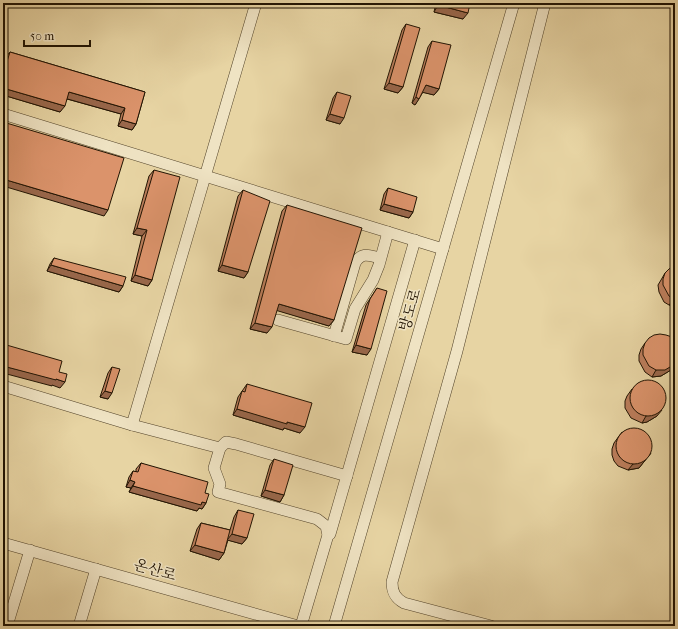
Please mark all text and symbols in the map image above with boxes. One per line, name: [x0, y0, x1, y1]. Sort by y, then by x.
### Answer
scale bar: [24, 22, 90, 48]
text: 50 m: [30, 29, 54, 43]
street label: 방도로: [395, 286, 425, 333]
street label: 온산로: [132, 555, 179, 585]

